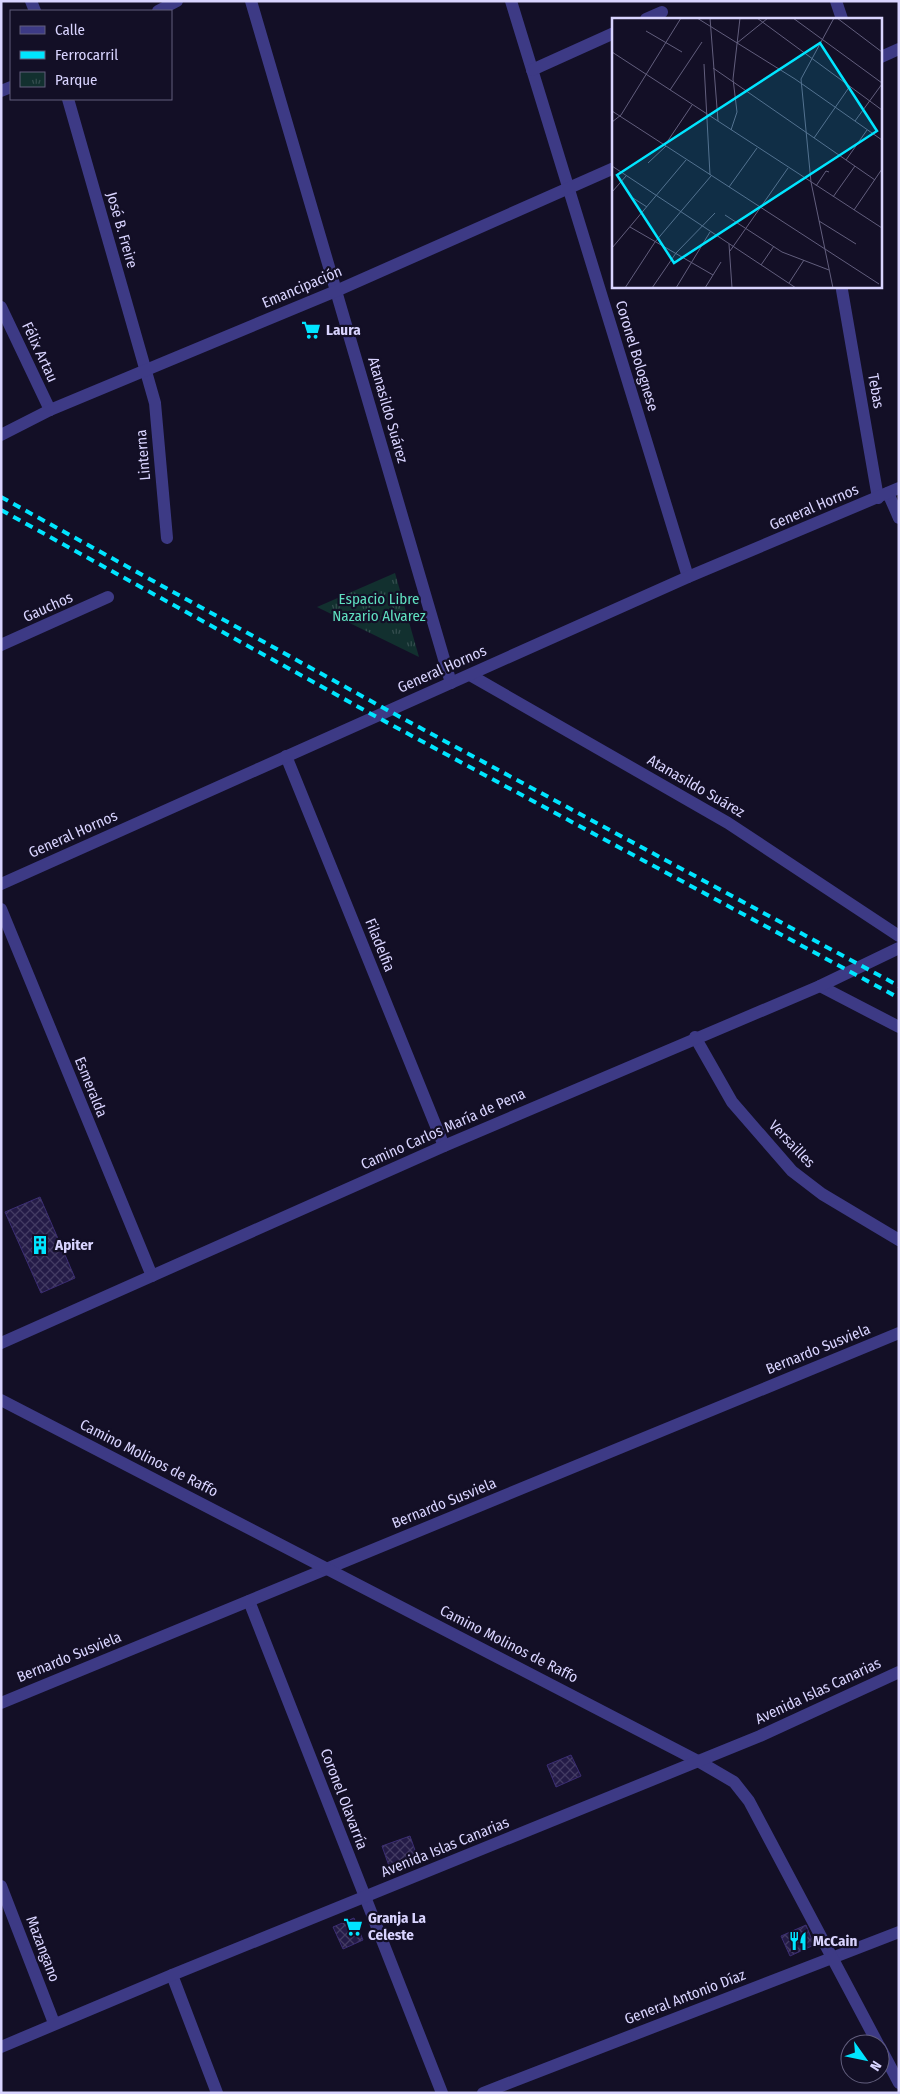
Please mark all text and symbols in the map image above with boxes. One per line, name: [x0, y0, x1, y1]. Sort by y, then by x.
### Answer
legend: [10, 10, 172, 100]
inset map: [612, 18, 882, 288]
text: Calle: [55, 21, 85, 39]
text: Ferrocarril: [55, 46, 118, 64]
text: Parque: [55, 71, 98, 89]
street label: José B. Freire: [103, 190, 141, 270]
street label: Emancipación: [259, 262, 345, 312]
street label: Coronel Bolognese: [612, 298, 662, 414]
street label: Félix Artau: [18, 319, 62, 385]
supermarket icon: Laura: [300, 319, 322, 341]
place label: Laura: [326, 321, 361, 339]
street label: Atanasildo Suárez: [364, 355, 412, 465]
street label: Tebas: [864, 372, 888, 410]
street label: Linterna: [132, 429, 154, 481]
street label: General Hornos: [767, 480, 861, 534]
street label: Gauchos: [20, 588, 76, 626]
park label: Espacio Libre Nazario Alvarez: [332, 590, 426, 625]
street label: General Hornos: [395, 641, 489, 697]
street label: Atanasildo Suárez: [644, 751, 748, 821]
street label: General Hornos: [26, 806, 120, 862]
street label: Filadelfia: [361, 916, 399, 974]
street label: Esmeralda: [71, 1054, 111, 1120]
street label: Camino Carlos María de Pena: [358, 1085, 528, 1173]
street label: Versailles: [765, 1117, 819, 1171]
building icon: Apiter: [29, 1234, 51, 1256]
place label: Apiter: [54, 1236, 94, 1254]
street label: Bernardo Susviela: [763, 1320, 873, 1378]
street label: Camino Molinos de Raffo: [77, 1415, 221, 1501]
street label: Bernardo Susviela: [389, 1474, 499, 1532]
street label: Camino Molinos de Raffo: [437, 1601, 581, 1687]
street label: Bernardo Susviela: [14, 1628, 124, 1686]
street label: Avenida Islas Canarias: [752, 1654, 884, 1728]
street label: Coronel Olavarría: [317, 1746, 371, 1852]
street label: Avenida Islas Canarias: [378, 1813, 512, 1881]
place label: Granja La Celeste: [368, 1909, 427, 1944]
street label: Mazangano: [22, 1914, 64, 1984]
supermarket icon: Granja La Celeste: [342, 1916, 364, 1938]
restaurant icon: McCain: [787, 1930, 809, 1952]
place label: McCain: [813, 1932, 857, 1950]
street label: General Antonio Díaz: [622, 1966, 748, 2028]
north arrow: [840, 2034, 890, 2084]
text: N: [866, 2058, 885, 2074]

